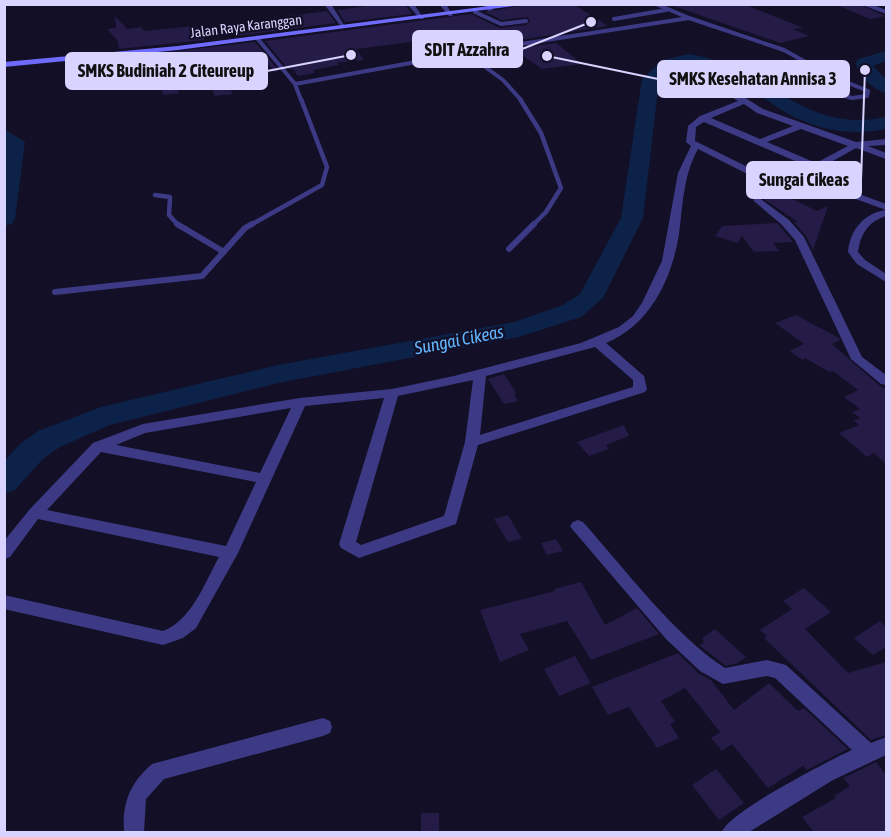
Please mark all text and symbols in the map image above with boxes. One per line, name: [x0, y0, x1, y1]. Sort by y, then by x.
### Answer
street label: Jalan Raya Karanggan: [189, 11, 303, 41]
callout: SDIT Azzahra: [413, 31, 522, 67]
text: SDIT Azzahra: [425, 39, 509, 60]
callout: SMKS Budiniah 2 Citeureup: [66, 53, 267, 89]
text: SMKS Budiniah 2 Citeureup: [78, 60, 254, 81]
callout: SMKS Kesehatan Annisa 3: [658, 61, 849, 97]
text: SMKS Kesehatan Annisa 3: [669, 68, 837, 89]
callout: Sungai Cikeas: [747, 162, 861, 198]
text: Sungai Cikeas: [759, 169, 850, 190]
water label: Sungai Cikeas: [412, 321, 505, 359]

